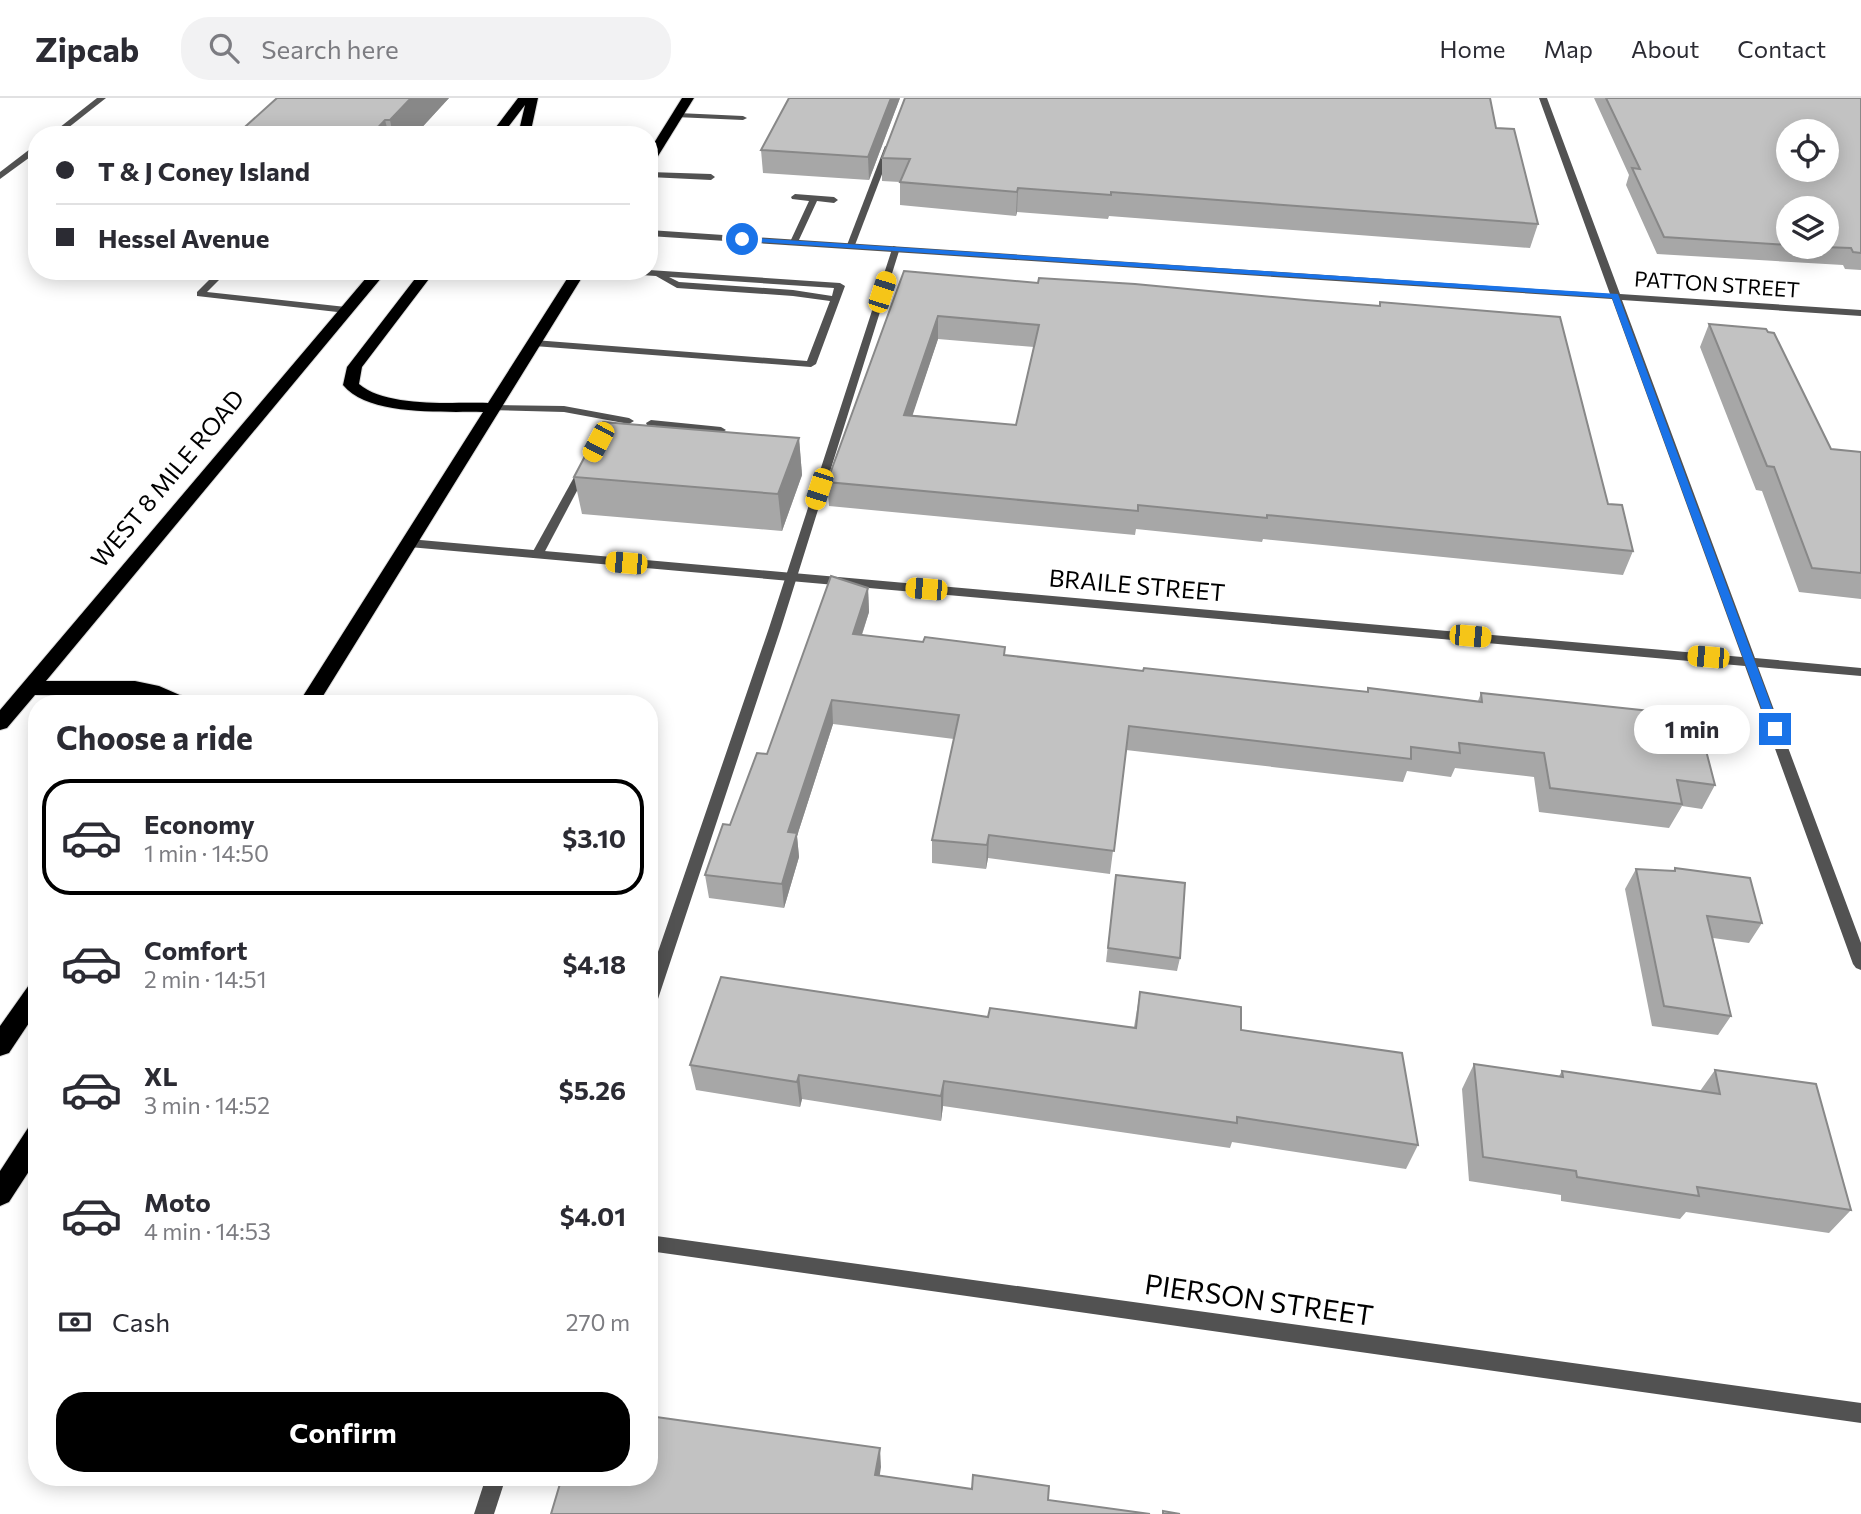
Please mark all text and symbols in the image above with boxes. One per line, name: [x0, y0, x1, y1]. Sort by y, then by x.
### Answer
search box: [181, 17, 671, 80]
text: Zipcab: [35, 28, 139, 69]
icon: search: [205, 29, 243, 67]
text: Search here: [261, 33, 399, 64]
text: Home: [1440, 34, 1506, 63]
text: Map: [1544, 34, 1593, 63]
text: About: [1631, 34, 1699, 63]
text: Contact: [1737, 34, 1826, 63]
map controls: [1776, 119, 1839, 259]
button: locate: [1776, 119, 1839, 182]
text: T & J Coney Island: [98, 155, 310, 186]
button: layers: [1776, 196, 1839, 259]
text: Hessel Avenue: [98, 222, 269, 253]
route start: [726, 223, 758, 255]
street label: PATTON STREET: [1633, 265, 1801, 302]
car: [866, 269, 899, 315]
street label: WEST 8 MILE ROAD: [84, 383, 250, 573]
car: [579, 419, 618, 465]
car: [803, 466, 836, 512]
car: [605, 551, 648, 575]
street label: BRAILE STREET: [1048, 562, 1226, 607]
car: [905, 577, 948, 601]
car: [1449, 624, 1492, 648]
car: [1687, 645, 1730, 669]
callout: 1 min: [1635, 704, 1750, 754]
route end: [1759, 713, 1791, 745]
text: 1 min: [1665, 715, 1719, 743]
text: Choose a ride: [56, 717, 253, 757]
icon: car: [60, 806, 123, 869]
text: Economy: [144, 808, 255, 839]
text: $3.10: [562, 822, 626, 853]
text: 1 min · 14:50: [144, 839, 269, 867]
icon: car: [60, 932, 123, 995]
text: Comfort: [144, 934, 247, 965]
text: $4.18: [562, 948, 626, 979]
text: 2 min · 14:51: [144, 965, 267, 993]
icon: car: [60, 1058, 123, 1121]
text: XL: [144, 1060, 178, 1091]
text: $5.26: [559, 1074, 626, 1105]
text: 3 min · 14:52: [144, 1091, 270, 1119]
icon: car: [60, 1184, 123, 1247]
text: Moto: [144, 1186, 211, 1217]
text: $4.01: [560, 1200, 626, 1231]
text: 4 min · 14:53: [144, 1217, 271, 1245]
street label: PIERSON STREET: [1143, 1266, 1376, 1332]
icon: cash: [56, 1303, 94, 1341]
text: Cash: [112, 1306, 170, 1337]
text: 270 m: [566, 1308, 630, 1336]
button: Confirm: [56, 1392, 630, 1472]

